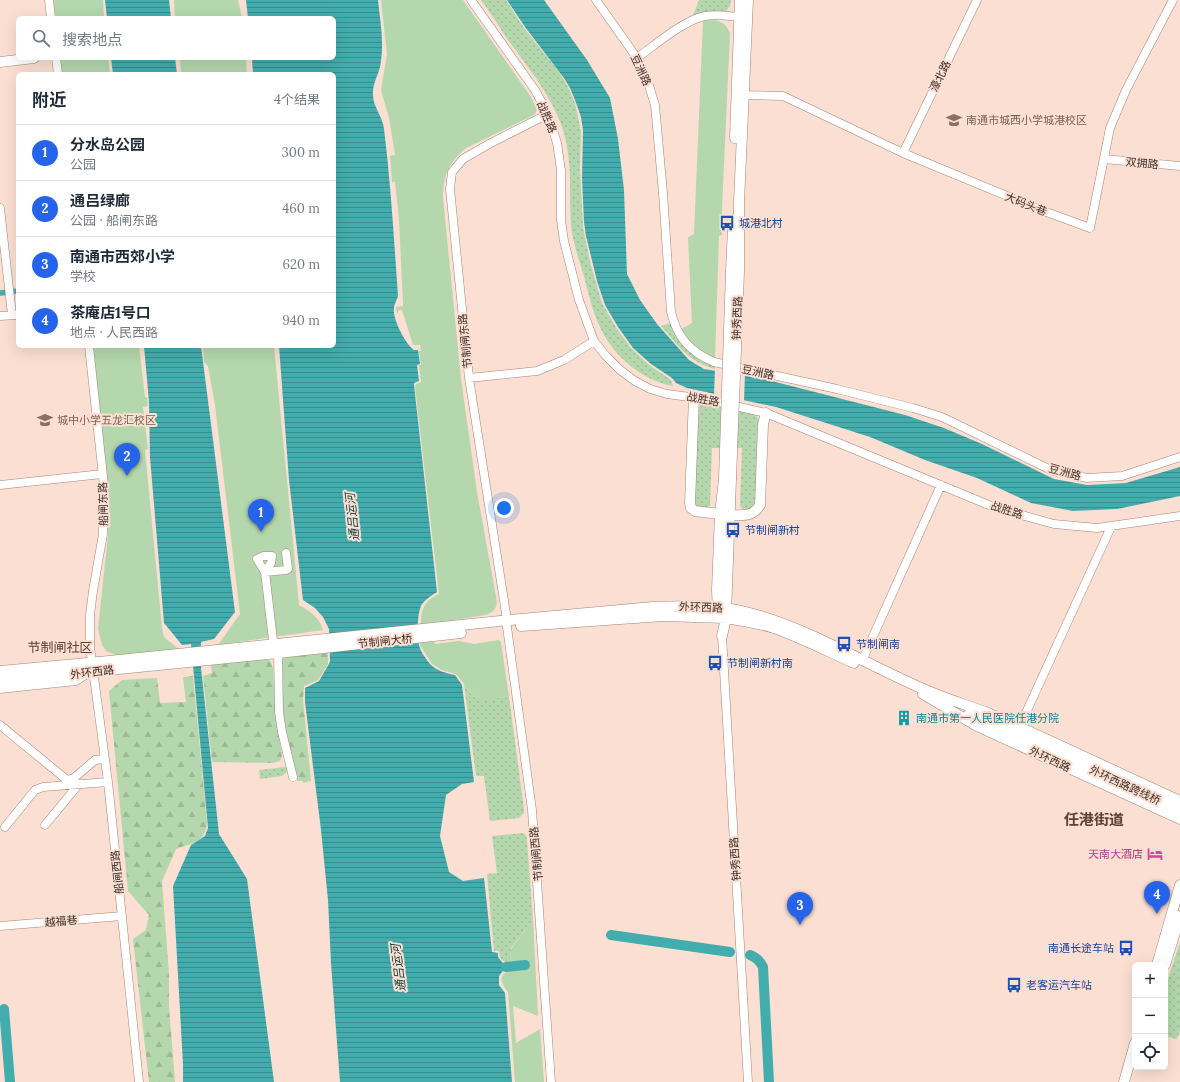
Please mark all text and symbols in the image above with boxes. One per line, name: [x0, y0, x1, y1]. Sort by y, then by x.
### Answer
search box: [16, 16, 336, 60]
icon: search: [30, 27, 52, 49]
text: 搜索地点: [62, 30, 122, 49]
street label: 豆洲路: [628, 52, 654, 88]
street label: 濠北路: [926, 58, 954, 94]
text: 附近: [32, 89, 66, 111]
text: 4个结果: [274, 91, 320, 108]
street label: 战胜路: [534, 99, 560, 135]
school or university icon: 南通市城西小学城港校区: [945, 111, 963, 129]
place label: 南通市城西小学城港校区: [966, 113, 1087, 127]
text: 分水岛公园: [70, 135, 145, 154]
text: 1: [42, 144, 48, 161]
text: 300 m: [282, 144, 320, 161]
street label: 双拥路: [1125, 155, 1159, 171]
text: 公园: [70, 156, 96, 173]
street label: 大码头巷: [1003, 189, 1049, 219]
text: 通吕绿廊: [70, 191, 130, 210]
text: 2: [42, 200, 48, 217]
text: 460 m: [282, 200, 320, 217]
text: 公园 · 船闸东路: [70, 212, 158, 229]
bus stop icon: 城港北村: [718, 214, 736, 232]
place label: 城港北村: [739, 216, 783, 230]
text: 南通市西郊小学: [70, 247, 175, 266]
text: 3: [41, 256, 49, 273]
text: 620 m: [282, 256, 320, 273]
text: 学校: [70, 268, 96, 285]
street label: 钟秀西路: [729, 296, 745, 340]
text: 茶庵店1号口: [70, 303, 151, 322]
text: 4: [41, 312, 49, 329]
text: 940 m: [282, 312, 320, 329]
street label: 节制闸东路: [455, 313, 475, 369]
text: 地点 · 人民西路: [70, 324, 158, 341]
street label: 豆洲路: [740, 362, 776, 382]
street label: 战胜路: [686, 389, 720, 409]
school or university icon: 城中小学五龙汇校区: [36, 411, 54, 429]
place label: 城中小学五龙汇校区: [57, 413, 156, 427]
pin: 2: [114, 443, 140, 476]
street label: 豆洲路: [1047, 461, 1083, 483]
street label: 船闸东路: [96, 482, 110, 526]
water label: 通吕运河: [342, 490, 362, 542]
your location: [494, 498, 514, 518]
street label: 战胜路: [989, 498, 1025, 522]
pin: 1: [248, 499, 274, 532]
bus stop icon: 节制闸新村: [724, 521, 742, 539]
place label: 节制闸新村: [745, 523, 800, 537]
street label: 外环西路: [679, 599, 723, 615]
street label: 节制闸大桥: [357, 631, 413, 651]
bus stop icon: 节制闸南: [835, 635, 853, 653]
place label: 节制闸南: [856, 637, 900, 651]
district label: 节制闸社区: [27, 639, 93, 656]
bus stop icon: 节制闸新村南: [706, 654, 724, 672]
place label: 节制闸新村南: [727, 656, 793, 670]
street label: 外环西路: [69, 662, 115, 682]
building icon: 南通市第一人民医院任港分院: [895, 709, 913, 727]
place label: 南通市第一人民医院任港分院: [916, 711, 1059, 725]
street label: 外环西路: [1027, 743, 1073, 775]
street label: 外环西路跨线桥: [1087, 762, 1163, 808]
district label: 任港街道: [1064, 810, 1124, 829]
street label: 节制闸西路: [527, 826, 545, 882]
street label: 钟秀西路: [726, 837, 744, 881]
hotel icon: 天南大酒店: [1146, 845, 1164, 863]
place label: 天南大酒店: [1088, 847, 1143, 861]
street label: 船闸西路: [108, 849, 126, 895]
pin: 4: [1144, 881, 1170, 914]
pin: 3: [787, 892, 813, 925]
street label: 越福巷: [44, 913, 78, 929]
bus stop icon: 南通长途车站: [1117, 939, 1135, 957]
water label: 通吕运河: [387, 941, 408, 993]
place label: 南通长途车站: [1048, 941, 1114, 955]
map controls: [1132, 962, 1168, 1070]
button: +: [1132, 962, 1168, 998]
bus stop icon: 老客运汽车站: [1005, 976, 1023, 994]
place label: 老客运汽车站: [1026, 978, 1092, 992]
button: −: [1132, 998, 1168, 1034]
button: locate: [1132, 1034, 1168, 1070]

